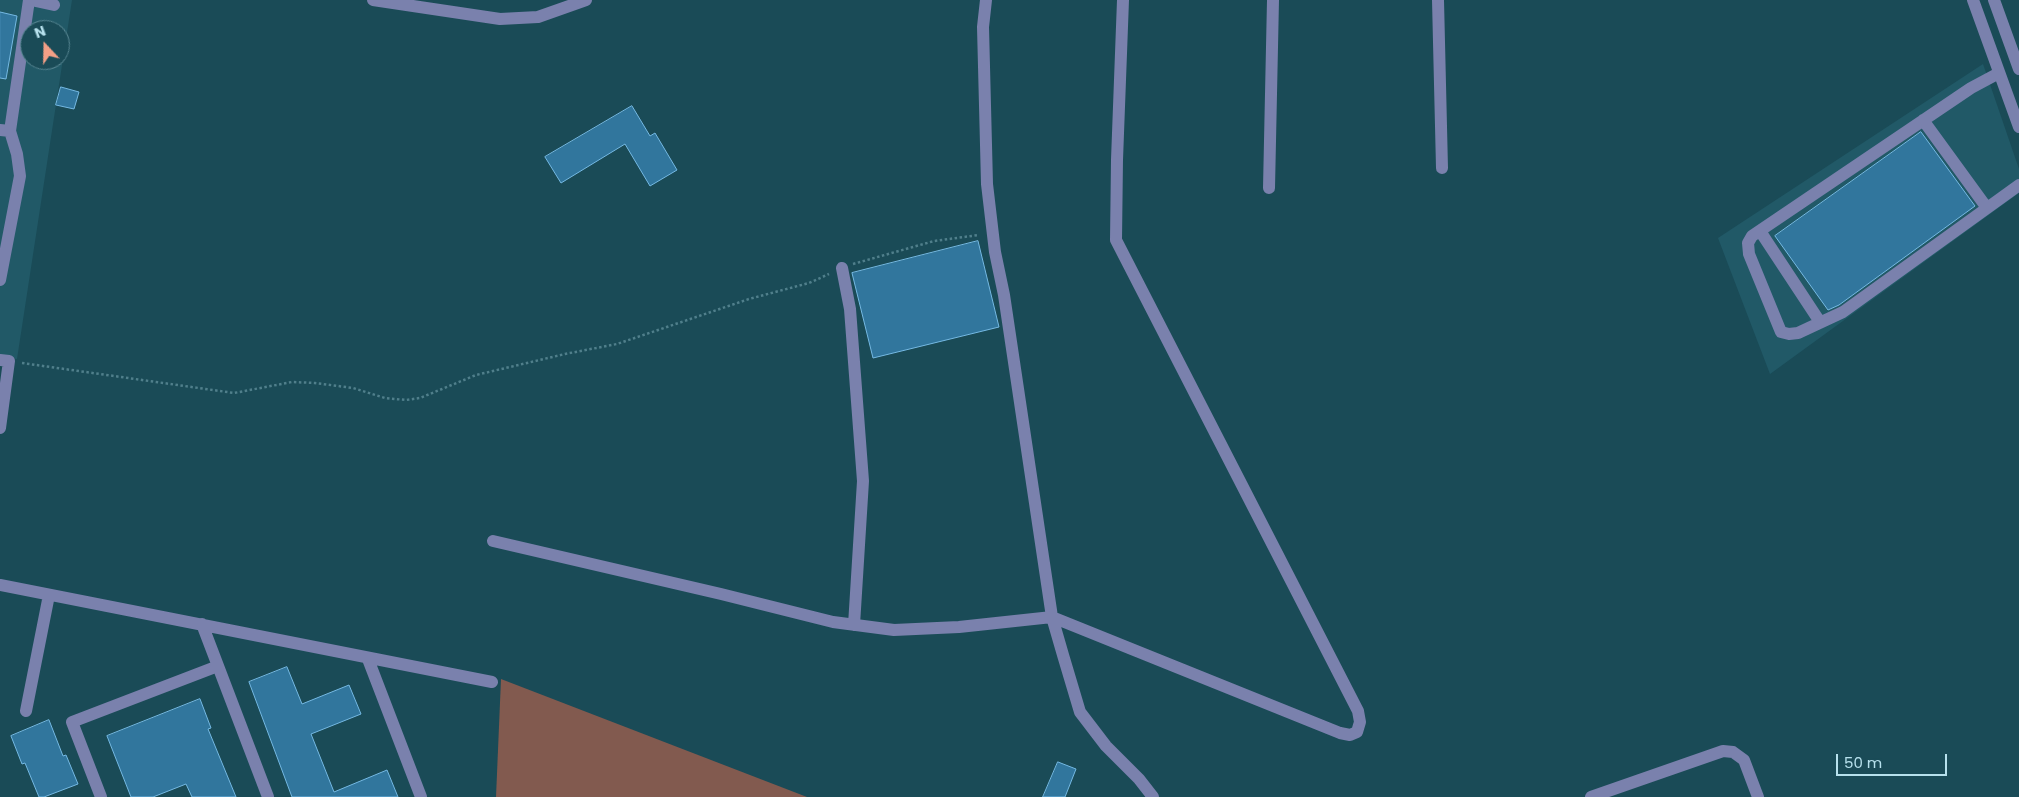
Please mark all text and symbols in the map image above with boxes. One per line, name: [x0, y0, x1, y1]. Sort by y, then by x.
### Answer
north arrow: [20, 20, 70, 70]
text: N: [31, 21, 48, 43]
scale bar: [1839, 744, 1950, 776]
text: 50 m: [1844, 752, 1882, 773]

